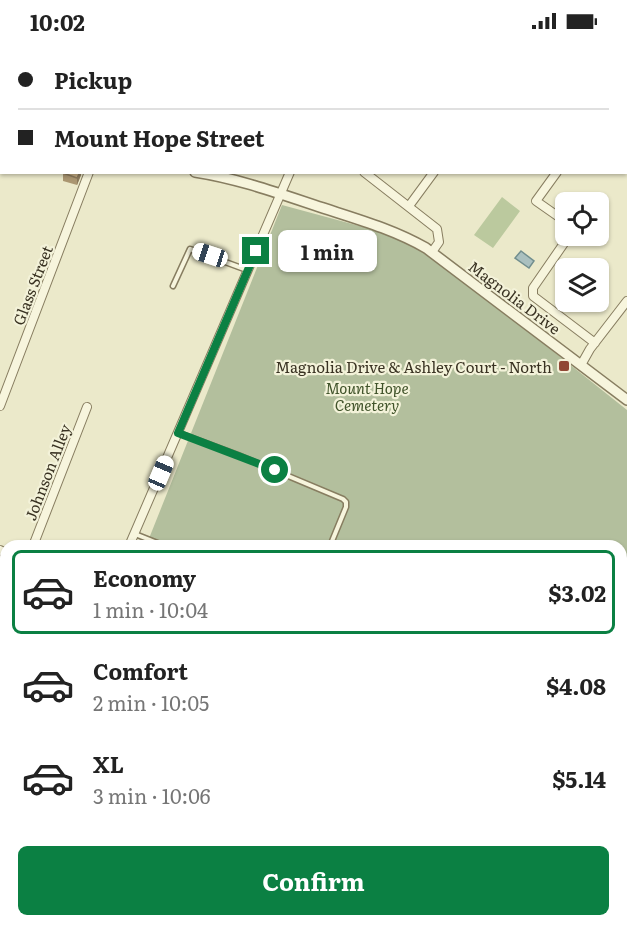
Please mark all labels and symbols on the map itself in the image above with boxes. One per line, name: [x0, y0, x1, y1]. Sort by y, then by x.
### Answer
callout: 1 min: [277, 230, 376, 272]
route end: [242, 237, 269, 264]
car: [190, 241, 230, 269]
street label: Glass Street: [6, 242, 58, 328]
street label: Magnolia Drive: [464, 255, 566, 339]
place label: Magnolia Drive & Ashley Court - North: [275, 355, 552, 378]
marker: Magnolia Drive & Ashley Court - North: [557, 359, 571, 373]
park label: Mount Hope Cemetery: [325, 376, 409, 416]
street label: Johnson Alley: [18, 420, 76, 523]
car: [146, 453, 176, 493]
route start: [261, 456, 288, 483]

